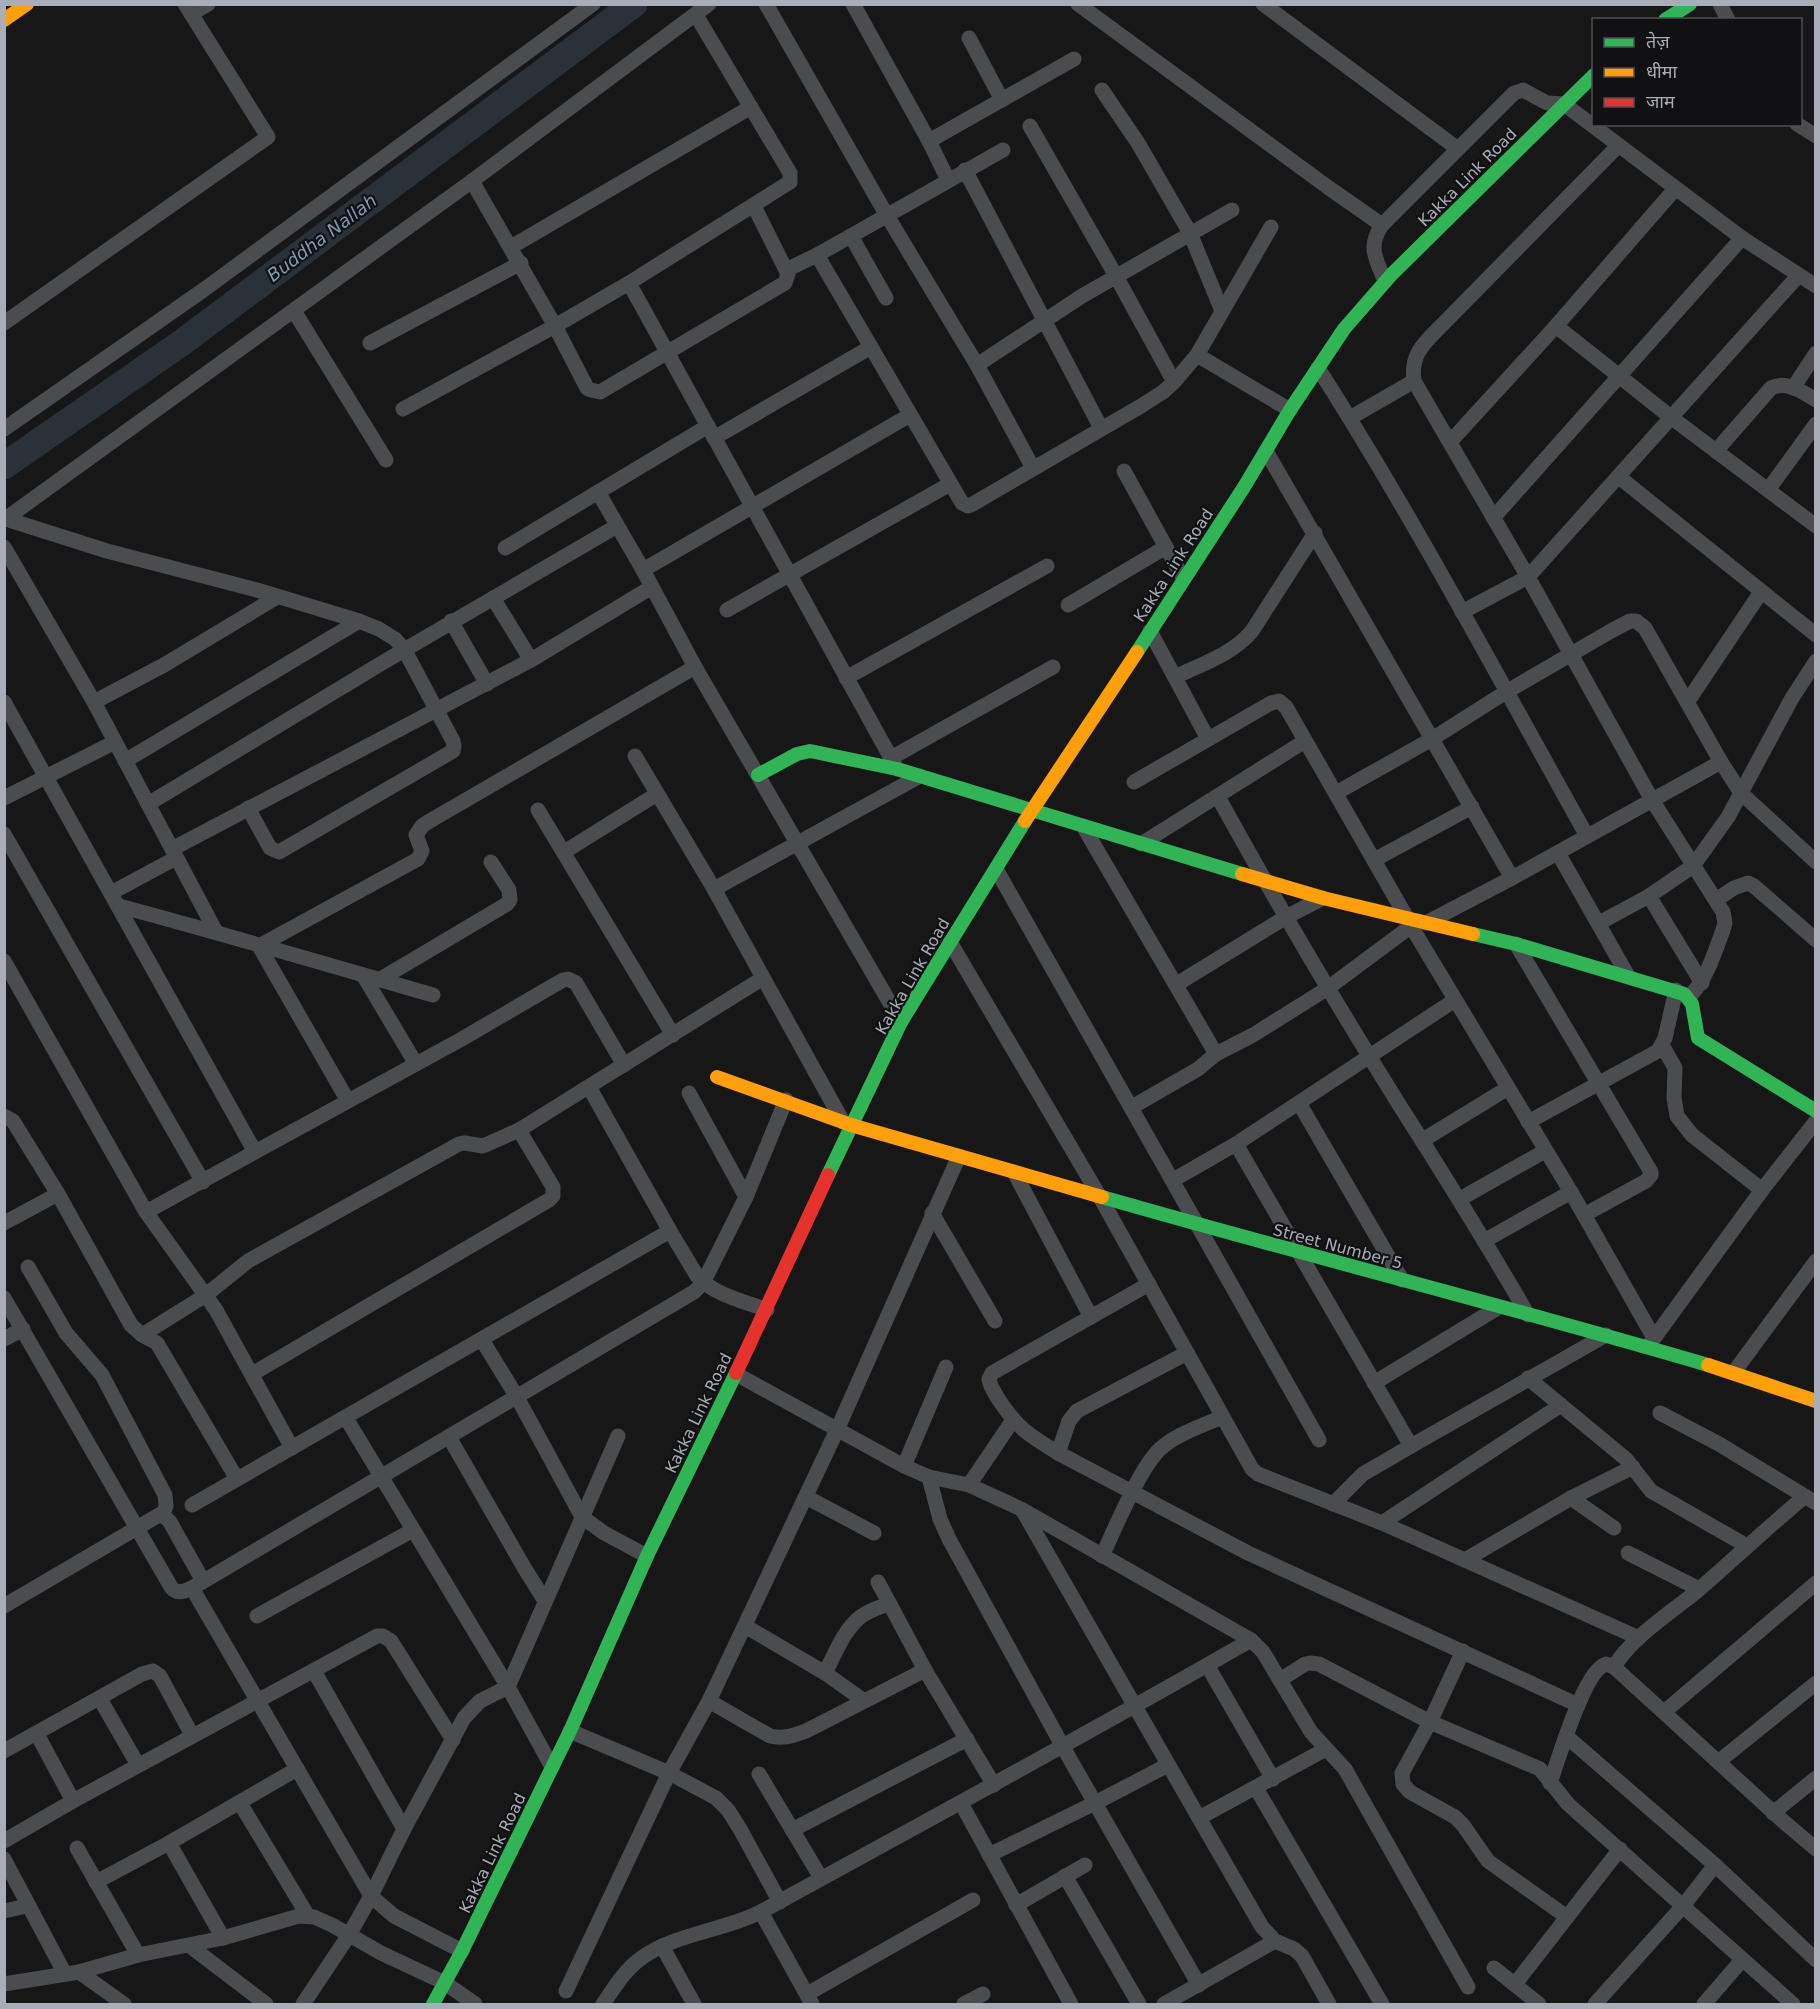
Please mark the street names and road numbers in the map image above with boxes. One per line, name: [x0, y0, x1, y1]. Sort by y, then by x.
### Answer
street label: Kakka Link Road: [1414, 124, 1520, 230]
street label: Kakka Link Road: [1130, 505, 1217, 625]
street label: Kakka Link Road: [871, 915, 953, 1038]
street label: Street Number 5: [1271, 1220, 1405, 1273]
street label: Kakka Link Road: [661, 1350, 736, 1476]
street label: Kakka Link Road: [455, 1790, 530, 1916]

